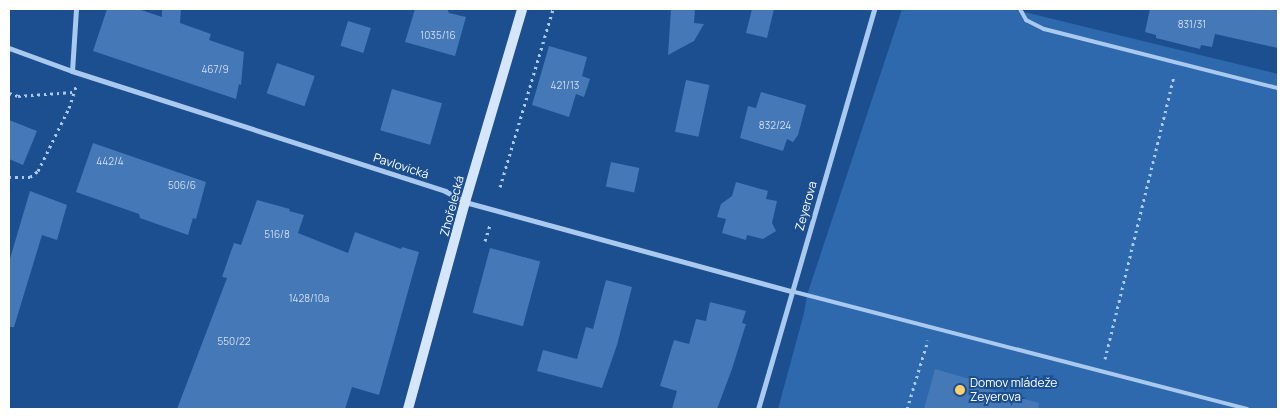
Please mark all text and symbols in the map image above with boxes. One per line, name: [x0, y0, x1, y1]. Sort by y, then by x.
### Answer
house number: 831/31: [1178, 19, 1206, 31]
house number: 1035/16: [420, 30, 456, 42]
house number: 467/9: [201, 64, 229, 76]
house number: 421/13: [551, 80, 579, 92]
house number: 832/24: [759, 120, 791, 132]
street label: Pavlovická: [372, 150, 430, 182]
house number: 442/4: [96, 156, 124, 168]
street label: Zhořelecká: [437, 174, 467, 238]
house number: 506/6: [168, 180, 196, 192]
street label: Zeyerova: [792, 180, 820, 232]
house number: 516/8: [264, 229, 290, 241]
house number: 1428/10a: [289, 293, 329, 305]
house number: 550/22: [218, 336, 250, 348]
place label: Domov mládeže Zeyerova: [970, 376, 1057, 404]
marker: Domov mládeže Zeyerova: [954, 384, 966, 396]

